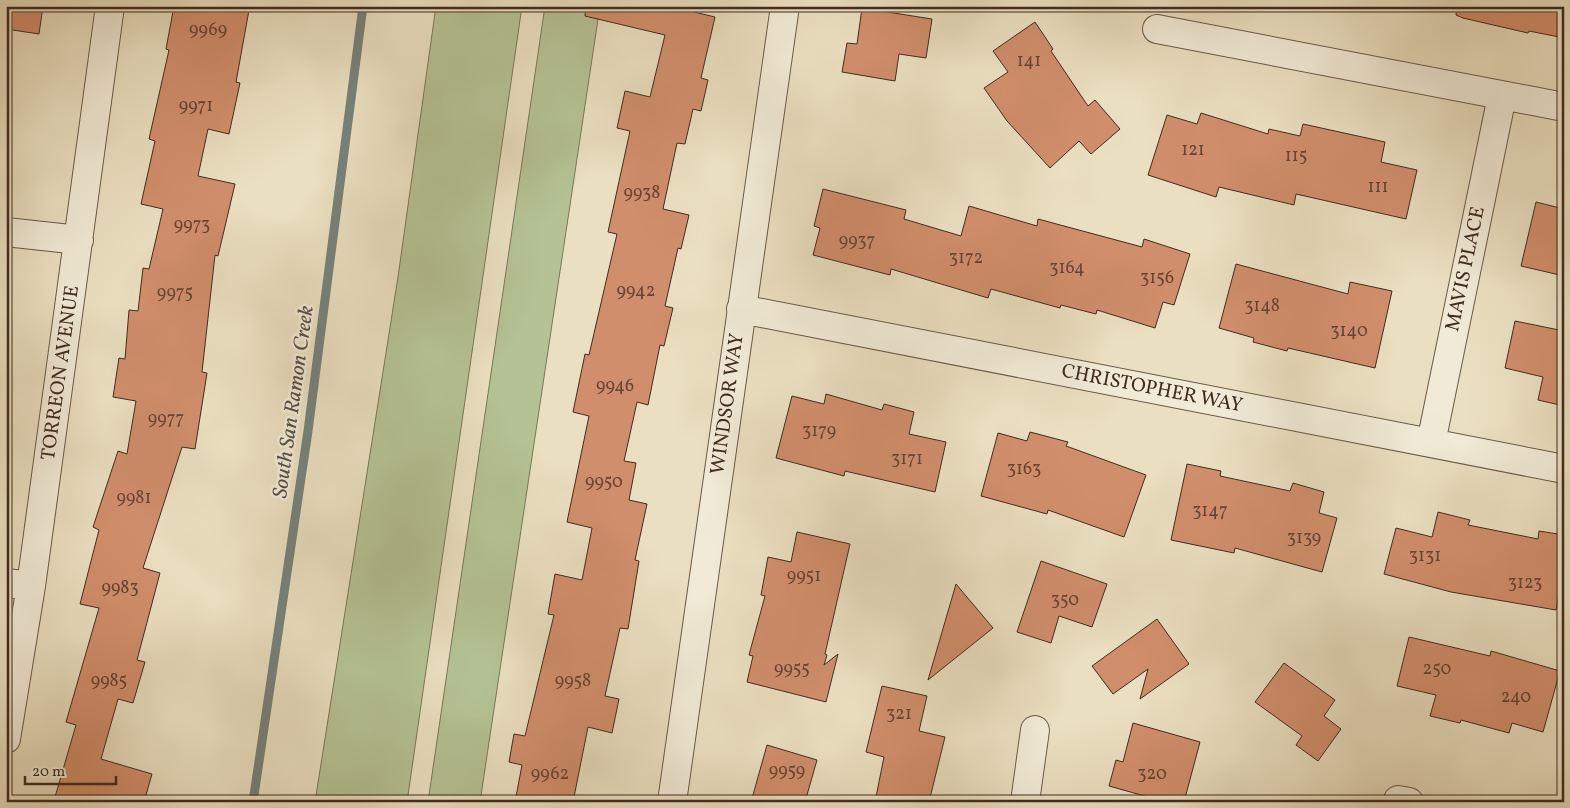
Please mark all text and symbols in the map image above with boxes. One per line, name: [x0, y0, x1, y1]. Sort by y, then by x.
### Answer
house number: 9969: [189, 18, 227, 43]
house number: 141: [1017, 49, 1041, 74]
house number: 9971: [179, 94, 213, 119]
house number: 121: [1181, 138, 1205, 163]
house number: 115: [1285, 144, 1307, 169]
house number: 111: [1368, 175, 1388, 200]
house number: 9938: [624, 181, 660, 206]
street label: MAVIS PLACE: [1439, 204, 1493, 334]
house number: 9973: [174, 213, 210, 238]
house number: 9937: [839, 229, 875, 254]
house number: 3172: [949, 246, 983, 271]
house number: 3164: [1049, 256, 1085, 281]
house number: 3156: [1140, 266, 1174, 291]
house number: 9942: [617, 279, 655, 304]
house number: 9975: [157, 281, 193, 306]
street label: TORREON AVENUE: [35, 284, 87, 462]
house number: 3148: [1244, 294, 1280, 319]
water label: South San Ramon Creek: [266, 304, 322, 500]
house number: 3140: [1330, 319, 1368, 344]
street label: WINDSOR WAY: [704, 331, 752, 476]
street label: CHRISTOPHER WAY: [1059, 358, 1245, 420]
house number: 9946: [596, 374, 634, 399]
house number: 9977: [148, 407, 184, 432]
house number: 3179: [802, 419, 836, 444]
house number: 3171: [891, 447, 923, 472]
house number: 3163: [1007, 457, 1041, 482]
house number: 9950: [585, 470, 623, 495]
house number: 9981: [117, 486, 152, 511]
house number: 3147: [1192, 499, 1228, 524]
house number: 3139: [1287, 526, 1321, 551]
house number: 3131: [1409, 544, 1441, 569]
house number: 9951: [787, 564, 821, 589]
house number: 3123: [1508, 571, 1542, 596]
house number: 9983: [101, 576, 139, 601]
house number: 350: [1051, 588, 1079, 613]
house number: 9955: [774, 657, 810, 682]
house number: 250: [1423, 657, 1452, 682]
house number: 9985: [91, 669, 127, 694]
house number: 9958: [555, 669, 591, 694]
house number: 240: [1501, 685, 1531, 710]
house number: 321: [886, 702, 912, 727]
scale bar: [25, 753, 116, 785]
house number: 9959: [769, 759, 805, 784]
text: 20 m: [32, 762, 65, 783]
house number: 9962: [531, 762, 569, 787]
house number: 320: [1137, 762, 1167, 787]

